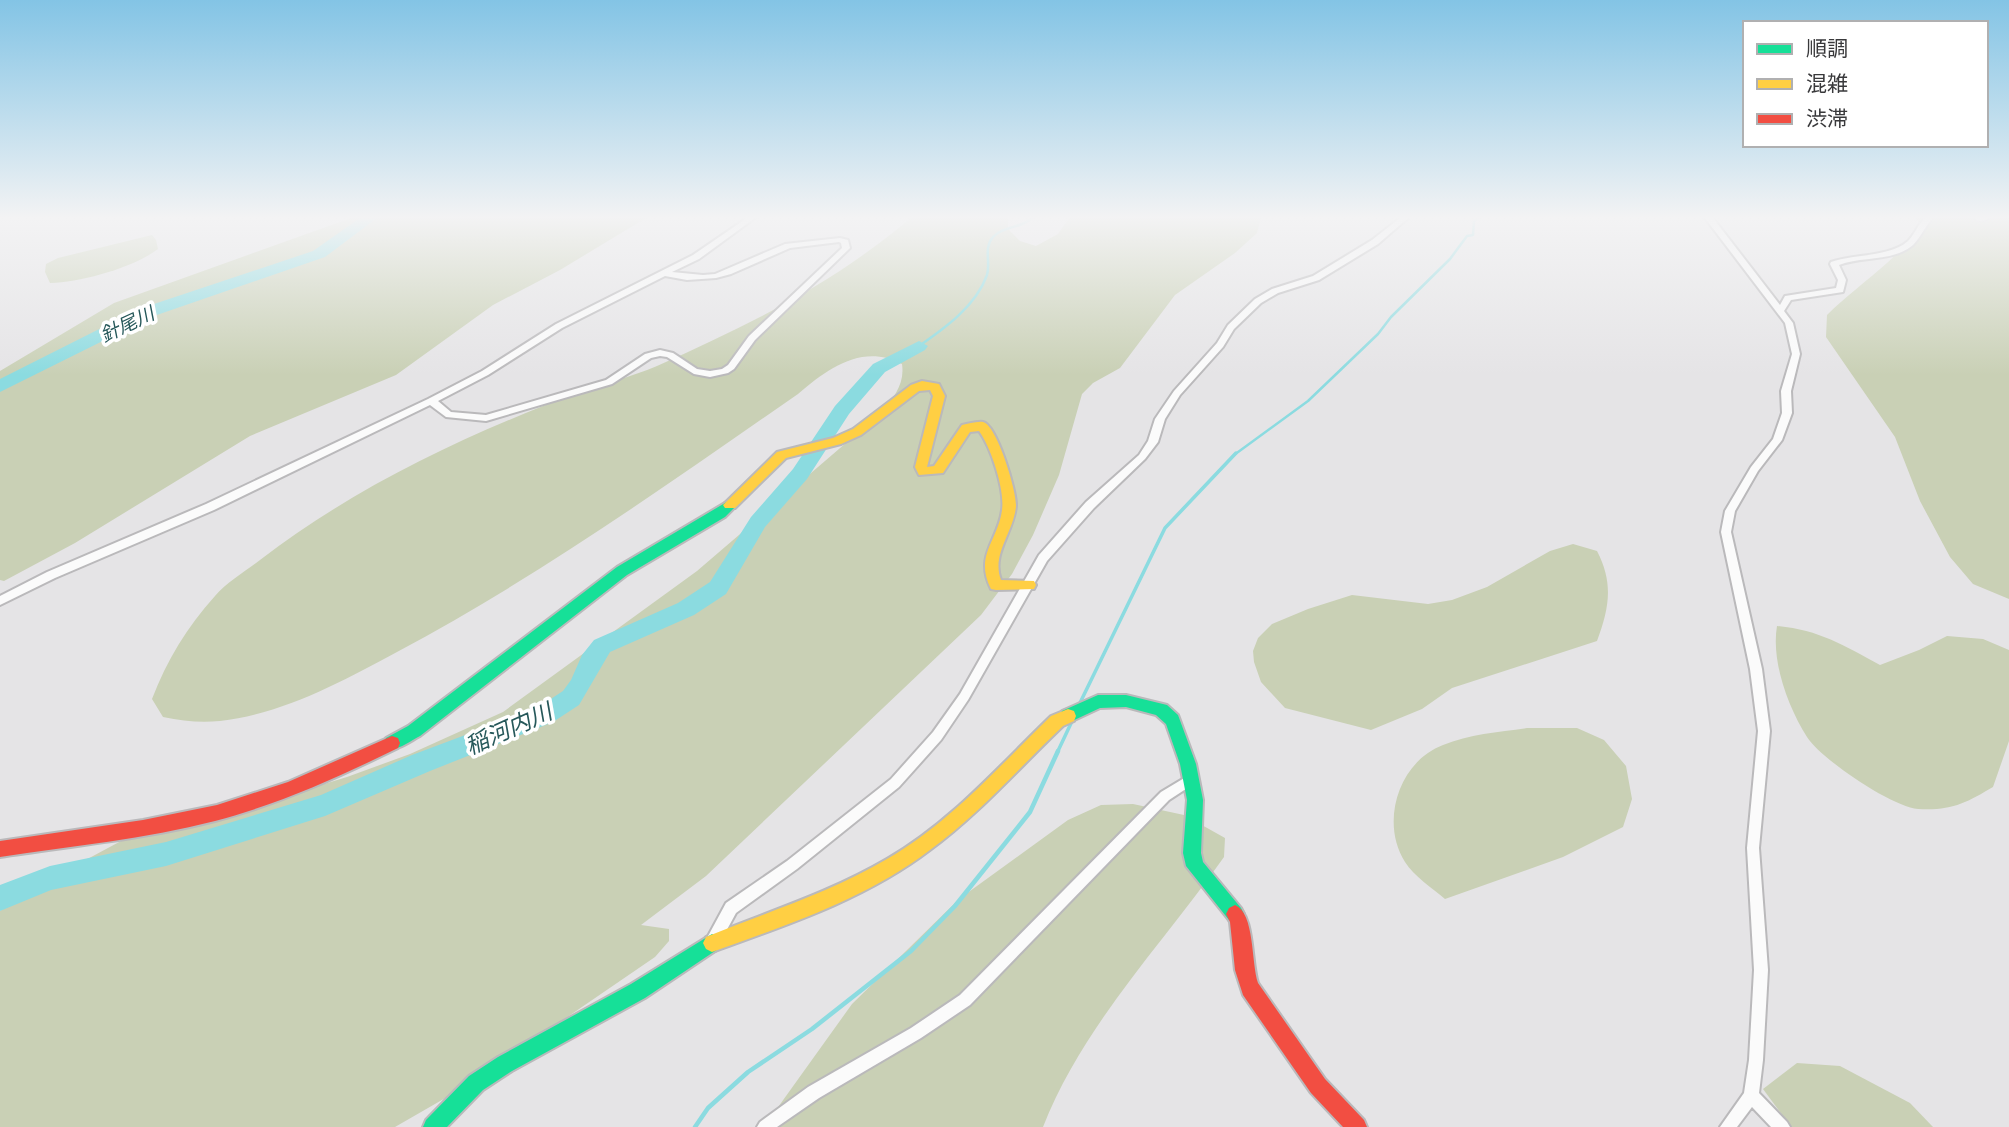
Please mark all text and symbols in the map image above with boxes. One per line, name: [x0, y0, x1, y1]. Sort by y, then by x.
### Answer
legend: [1743, 21, 1988, 147]
text: 順調: [1806, 34, 1848, 62]
text: 混雑: [1806, 69, 1848, 97]
text: 渋滞: [1806, 104, 1848, 132]
water label: 針尾川: [96, 299, 160, 348]
water label: 稲河内川: [459, 693, 559, 761]

